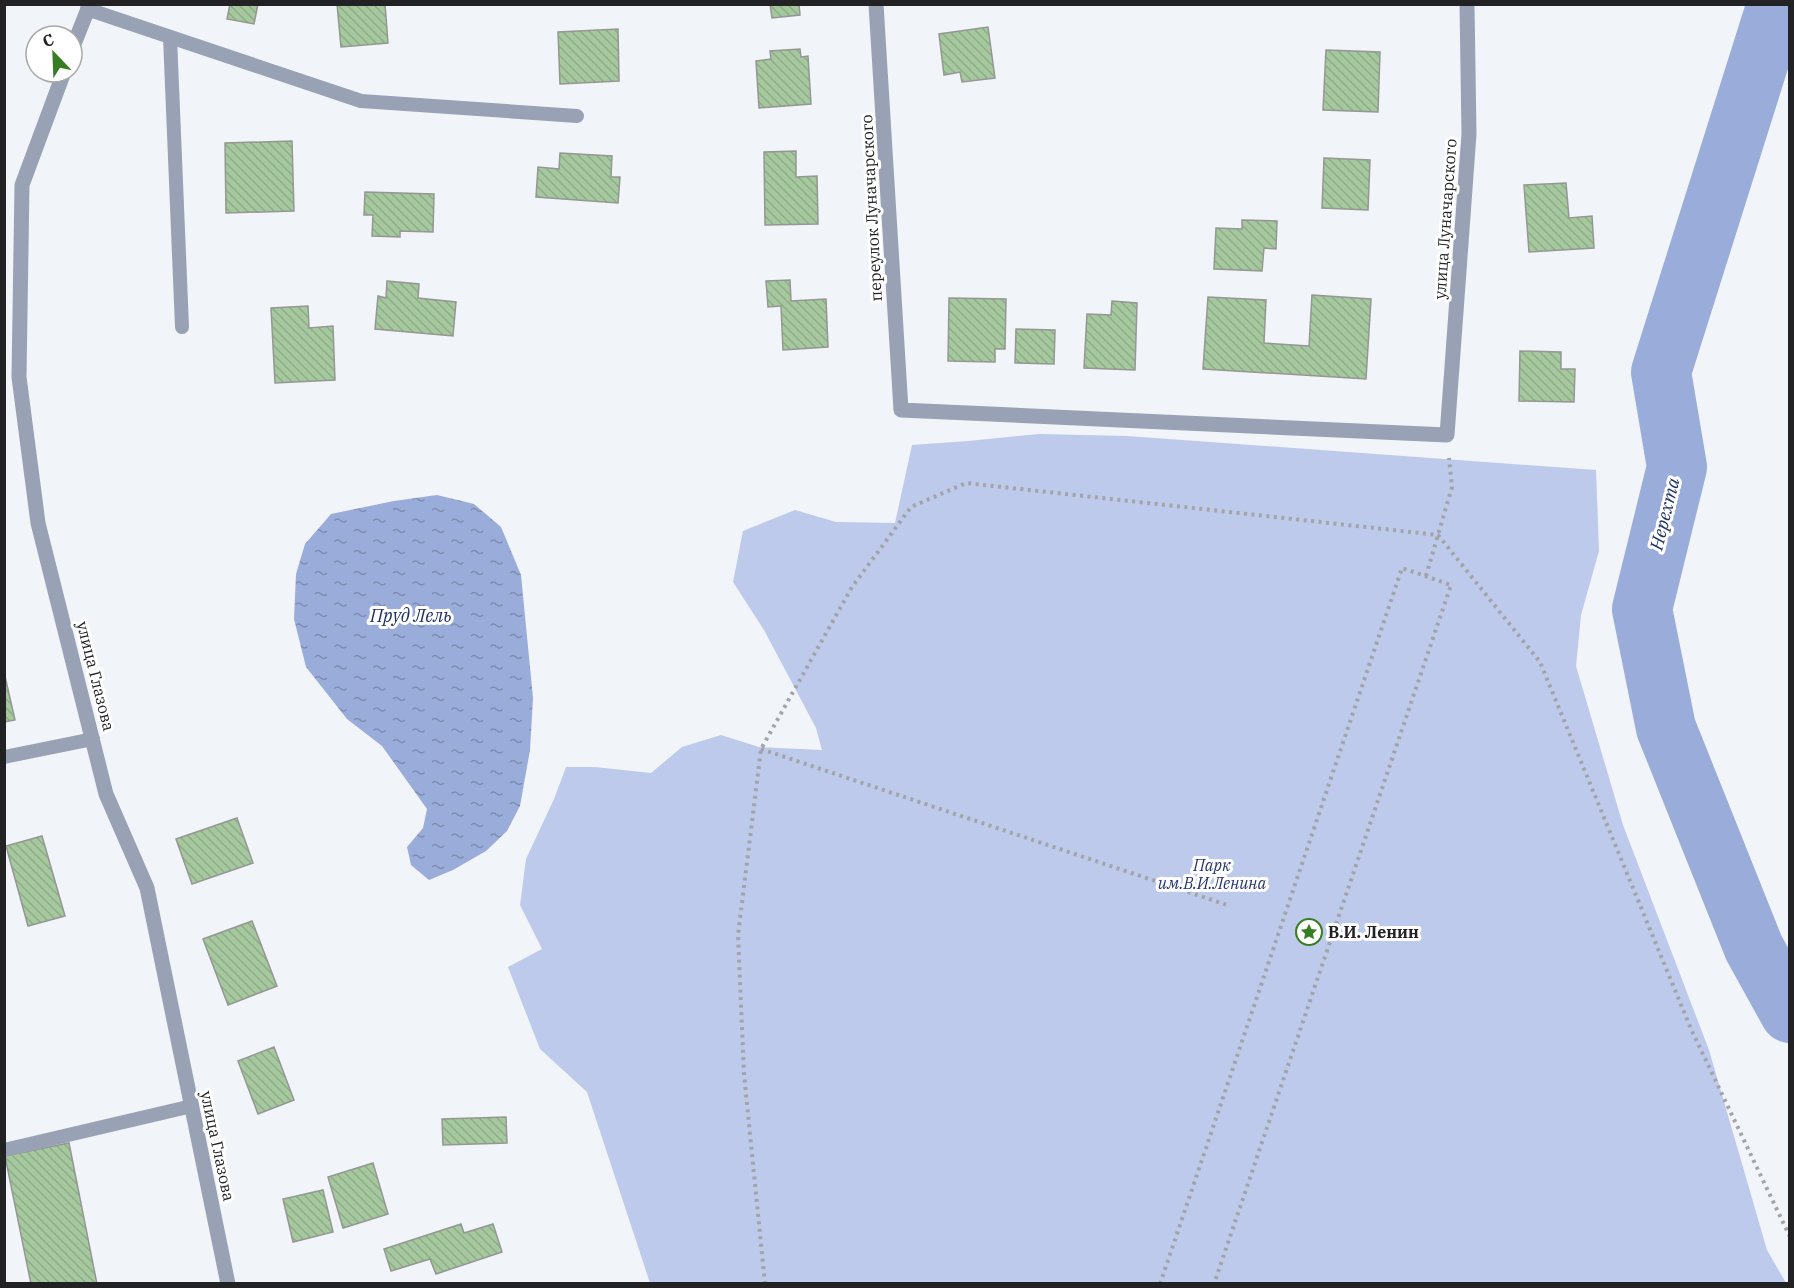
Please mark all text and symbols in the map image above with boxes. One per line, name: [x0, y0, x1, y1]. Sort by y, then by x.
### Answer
north arrow: [24, 24, 84, 84]
text: С: [39, 29, 57, 51]
street label: переулок Луначарского: [856, 114, 886, 302]
street label: улица Луначарского: [1429, 138, 1461, 300]
water label: Нерехта: [1644, 475, 1685, 553]
water label: Пруд Лель: [369, 604, 452, 627]
street label: улица Глазова: [73, 619, 119, 733]
park label: Парк им.В.И.Ленина: [1158, 855, 1266, 893]
place icon: В.И. Ленин: [1294, 917, 1324, 947]
place label: В.И. Ленин: [1328, 922, 1419, 942]
street label: улица Глазова: [197, 1089, 240, 1203]

